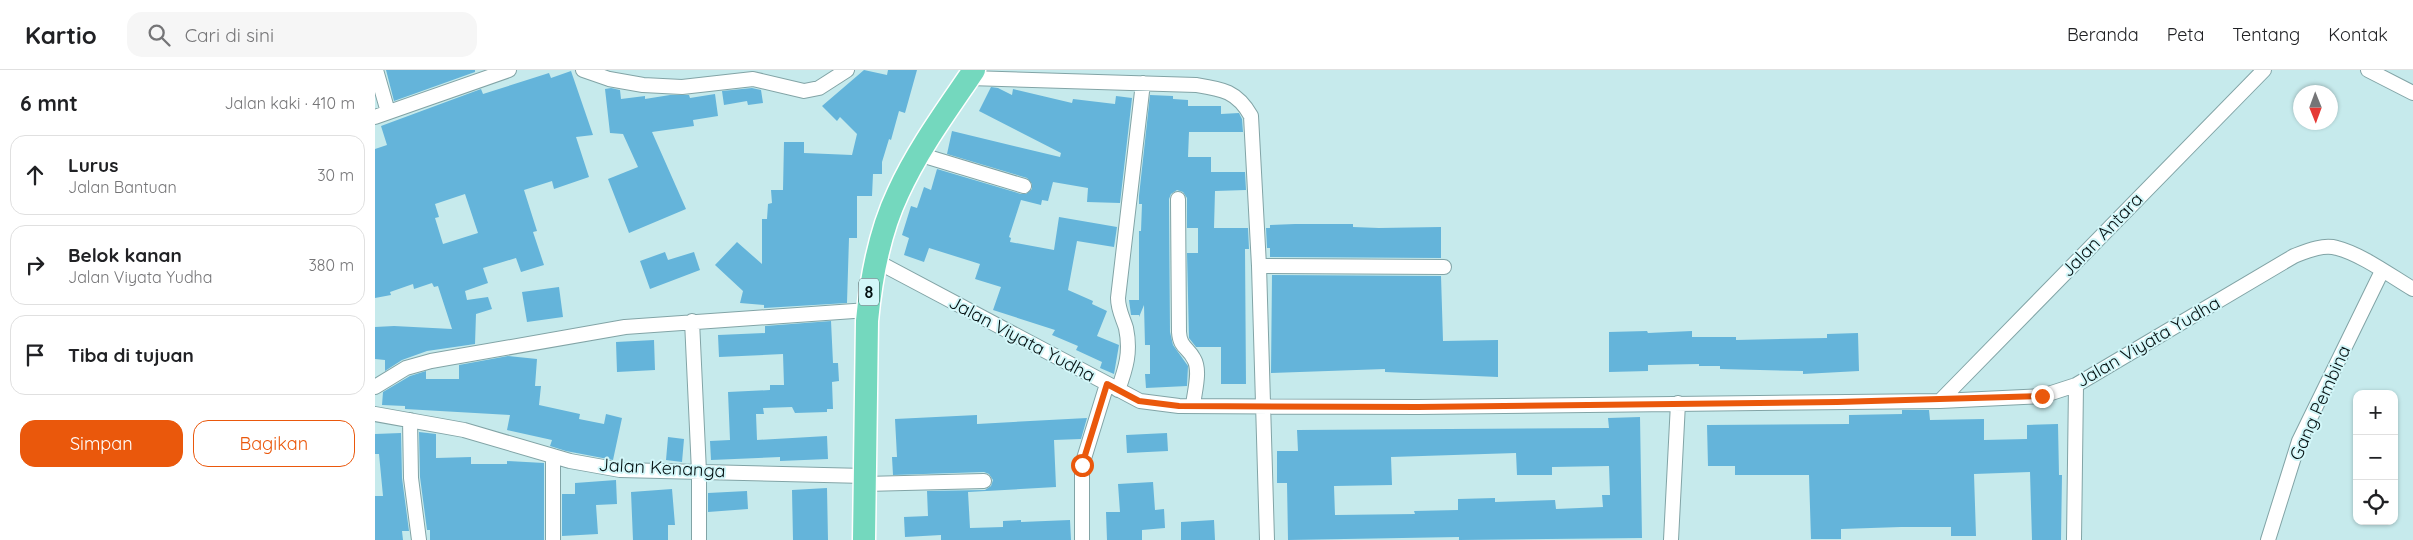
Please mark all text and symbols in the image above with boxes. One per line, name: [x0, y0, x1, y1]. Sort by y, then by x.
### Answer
search box: [127, 12, 477, 57]
text: Kartio: [25, 20, 97, 50]
icon: search: [145, 21, 173, 49]
text: Cari di sini: [185, 23, 274, 47]
text: Beranda: [2067, 23, 2139, 46]
text: Peta: [2167, 23, 2204, 46]
text: Tentang: [2232, 23, 2300, 46]
text: Kontak: [2328, 23, 2388, 46]
north arrow: [2293, 85, 2338, 130]
text: 6 mnt: [20, 90, 78, 116]
text: Jalan kaki · 410 m: [224, 93, 355, 113]
text: Lurus: [68, 153, 118, 177]
icon: ahead: [21, 161, 49, 189]
text: 30 m: [317, 165, 354, 185]
text: Jalan Bantuan: [68, 177, 177, 197]
street label: Jalan Antara: [2056, 188, 2148, 282]
text: Belok kanan: [68, 243, 182, 267]
icon: right: [21, 251, 49, 279]
text: 380 m: [308, 255, 354, 275]
text: Jalan Viyata Yudha: [68, 267, 212, 287]
road number: 8: [859, 278, 879, 306]
street label: Jalan Viyata Yudha: [945, 290, 1099, 387]
street label: Jalan Viyata Yudha: [2072, 291, 2224, 392]
icon: arrive: [21, 341, 49, 369]
street label: Gang Pembina: [2284, 342, 2355, 464]
text: Tiba di tujuan: [68, 343, 194, 367]
route end: [2031, 385, 2054, 408]
map controls: [2353, 390, 2398, 525]
button: +: [2353, 390, 2398, 435]
button: Simpan: [20, 420, 183, 467]
button: Bagikan: [193, 420, 355, 467]
button: −: [2353, 435, 2398, 480]
street label: Jalan Kenanga: [598, 453, 726, 482]
route start: [1071, 454, 1094, 477]
button: locate: [2353, 480, 2398, 525]

